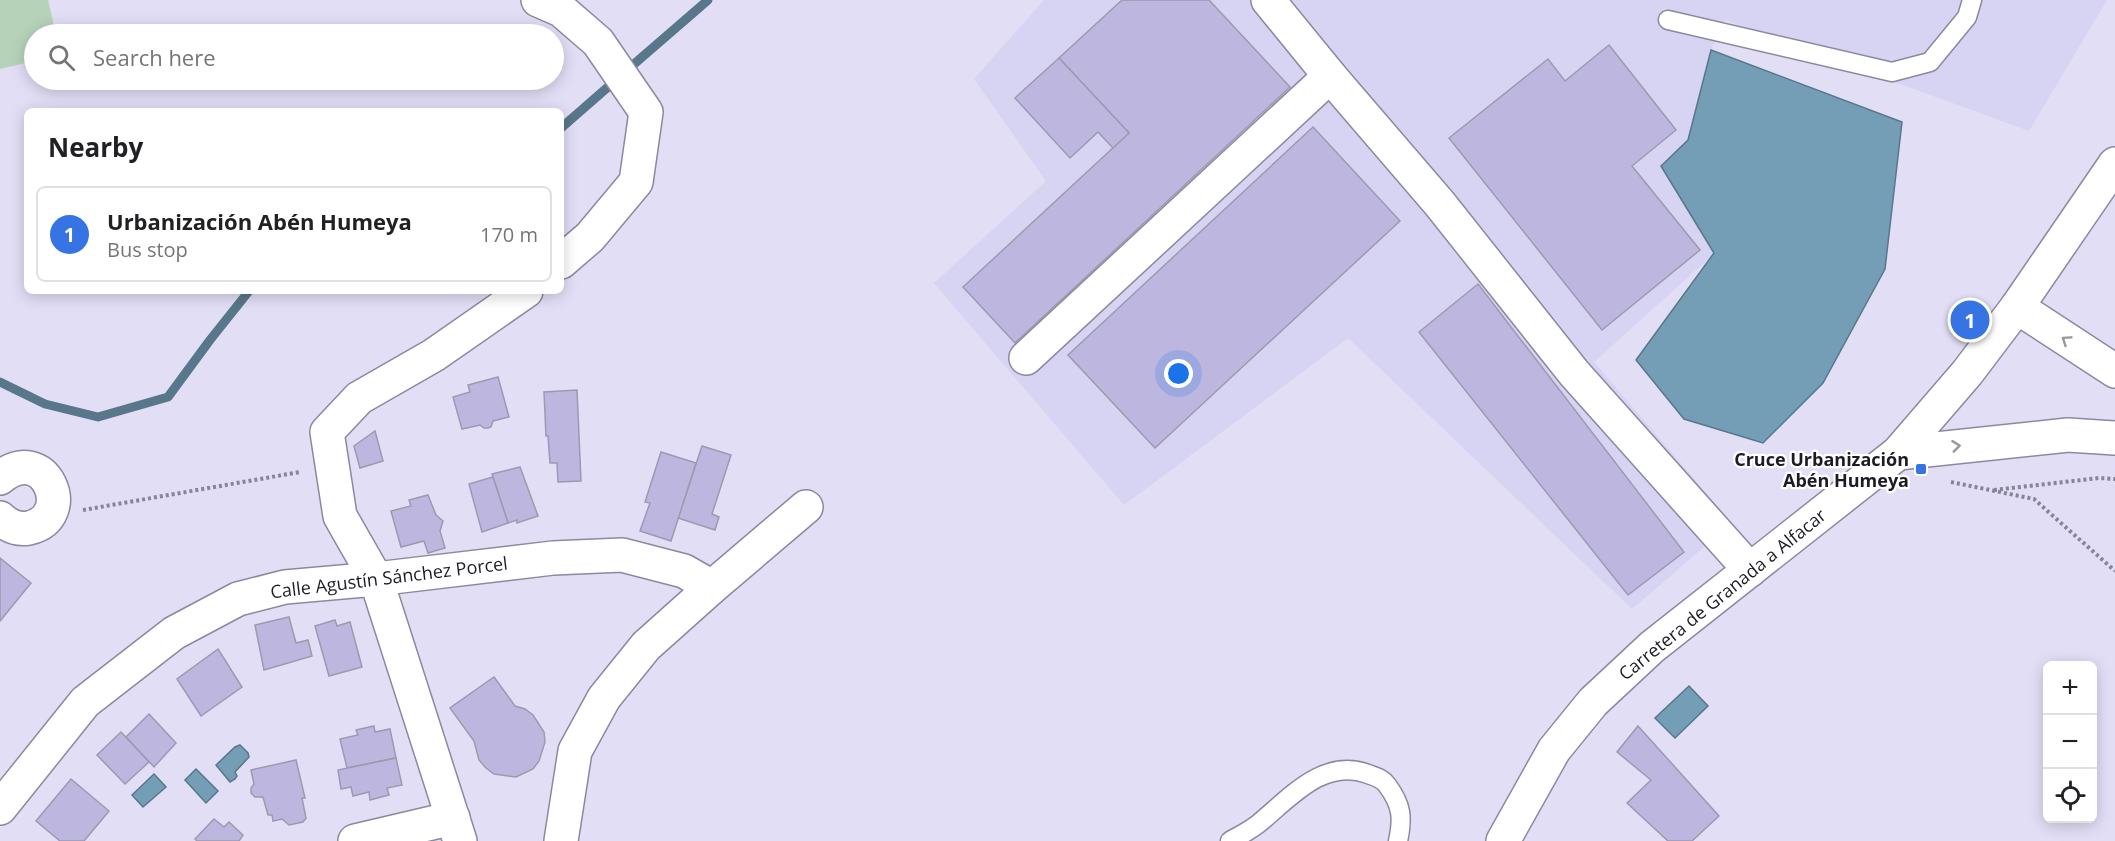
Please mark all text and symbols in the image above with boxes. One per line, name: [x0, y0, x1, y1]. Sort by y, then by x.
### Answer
search box: [24, 24, 564, 90]
icon: search: [45, 41, 78, 74]
text: Search here: [93, 42, 216, 72]
text: Nearby: [48, 129, 143, 165]
text: Urbanización Abén Humeya: [107, 206, 412, 236]
text: 1: [64, 221, 75, 248]
text: 170 m: [480, 221, 538, 248]
text: Bus stop: [107, 236, 188, 263]
pin: 1: [1950, 298, 1990, 342]
one-way arrow: [2061, 336, 2072, 347]
your location: [1164, 359, 1193, 388]
one-way arrow: [1951, 440, 1960, 453]
place label: Cruce Urbanización Abén Humeya: [1734, 447, 1909, 492]
marker: Cruce Urbanización Abén Humeya: [1914, 462, 1928, 476]
street label: Carretera de Granada a Alfacar: [1613, 502, 1831, 685]
street label: Calle Agustín Sánchez Porcel: [269, 551, 509, 603]
map controls: [2043, 661, 2097, 823]
button: +: [2043, 661, 2097, 715]
button: −: [2043, 715, 2097, 769]
button: locate: [2043, 769, 2097, 823]

